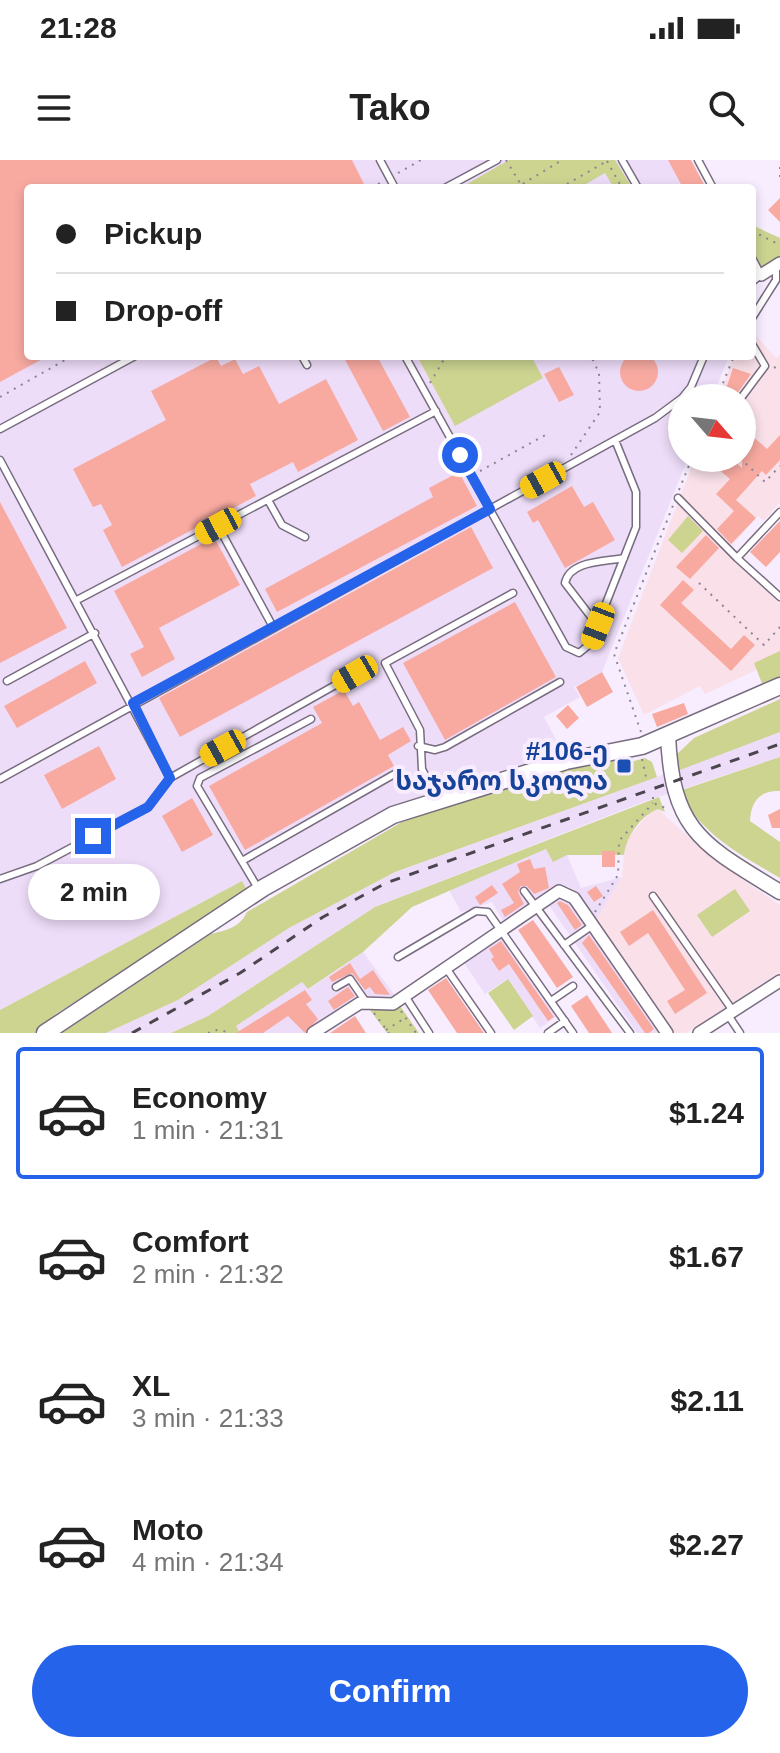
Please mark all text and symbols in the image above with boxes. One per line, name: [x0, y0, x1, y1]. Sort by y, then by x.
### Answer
text: 21:28: [40, 11, 117, 44]
icon: menu: [32, 86, 76, 130]
icon: search: [704, 86, 748, 130]
text: Tako: [349, 87, 431, 128]
text: Pickup: [104, 217, 202, 250]
text: Drop-off: [104, 294, 222, 327]
north arrow: [668, 384, 756, 472]
map controls: [668, 384, 756, 472]
route start: [442, 437, 478, 473]
car: [516, 458, 570, 502]
car: [191, 504, 245, 548]
car: [578, 599, 618, 653]
car: [328, 652, 382, 696]
car: [196, 726, 250, 770]
place label: #106-ე საჯარო სკოლა: [396, 736, 608, 797]
marker: #106-ე საჯარო სკოლა: [615, 757, 633, 775]
route end: [75, 818, 111, 854]
callout: 2 min: [27, 864, 159, 920]
text: 2 min: [60, 877, 128, 907]
icon: car: [36, 1077, 108, 1149]
text: Economy: [132, 1081, 267, 1114]
text: $1.24: [669, 1096, 744, 1129]
text: 1 min · 21:31: [132, 1115, 284, 1145]
icon: car: [36, 1221, 108, 1293]
text: Comfort: [132, 1225, 249, 1258]
text: $1.67: [669, 1240, 744, 1273]
text: 2 min · 21:32: [132, 1259, 284, 1289]
icon: car: [36, 1365, 108, 1437]
text: XL: [132, 1369, 170, 1402]
text: $2.11: [671, 1384, 744, 1417]
text: 3 min · 21:33: [132, 1403, 284, 1433]
icon: car: [36, 1509, 108, 1581]
text: Moto: [132, 1513, 204, 1546]
text: $2.27: [669, 1528, 744, 1561]
text: 4 min · 21:34: [132, 1547, 284, 1577]
button: Confirm: [32, 1645, 748, 1737]

